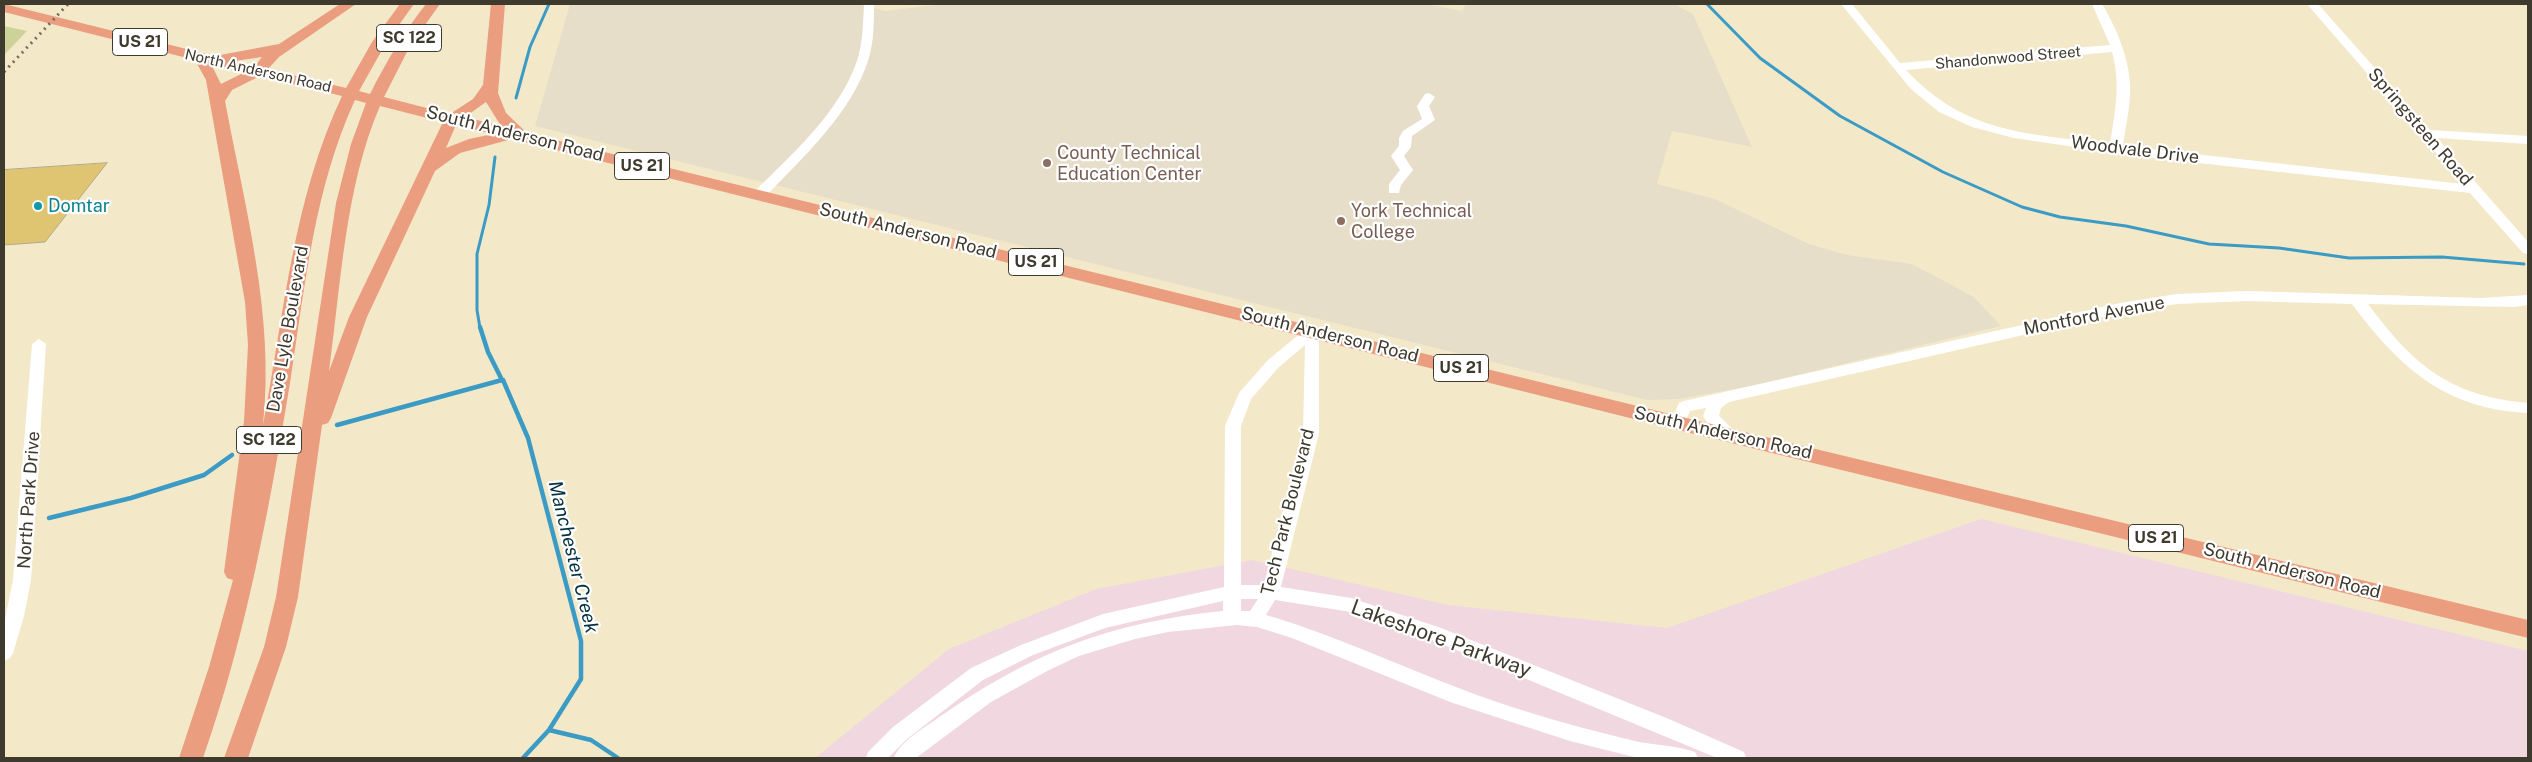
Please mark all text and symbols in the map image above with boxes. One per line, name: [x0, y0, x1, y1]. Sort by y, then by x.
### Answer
road number: SC 122: [376, 24, 442, 52]
road number: US 21: [112, 28, 168, 56]
street label: Shandonwood Street: [1934, 43, 2082, 73]
street label: North Anderson Road: [183, 45, 333, 97]
street label: Springsteen Road: [2363, 64, 2477, 190]
street label: South Anderson Road: [424, 101, 606, 167]
street label: Woodvale Drive: [2070, 131, 2200, 169]
place label: County Technical Education Center: [1057, 142, 1201, 184]
road number: US 21: [614, 153, 670, 180]
marker: County Technical Education Center: [1041, 157, 1053, 169]
place label: Domtar: [48, 195, 110, 217]
street label: South Anderson Road: [817, 198, 999, 264]
marker: Domtar: [32, 200, 44, 212]
place label: York Technical College: [1351, 200, 1472, 242]
marker: York Technical College: [1335, 215, 1347, 227]
street label: Dave Lyle Boulevard: [263, 244, 313, 414]
road number: US 21: [1008, 248, 1064, 276]
street label: Montford Avenue: [2022, 292, 2166, 340]
street label: South Anderson Road: [1239, 302, 1421, 368]
road number: US 21: [1434, 354, 1488, 382]
street label: South Anderson Road: [1632, 402, 1814, 464]
road number: SC 122: [236, 426, 302, 454]
street label: Tech Park Boulevard: [1257, 426, 1319, 598]
street label: North Park Drive: [13, 430, 45, 570]
water label: Manchester Creek: [543, 478, 603, 636]
road number: US 21: [2128, 524, 2184, 552]
street label: South Anderson Road: [2201, 538, 2383, 604]
street label: Lakeshore Parkway: [1347, 595, 1535, 683]

